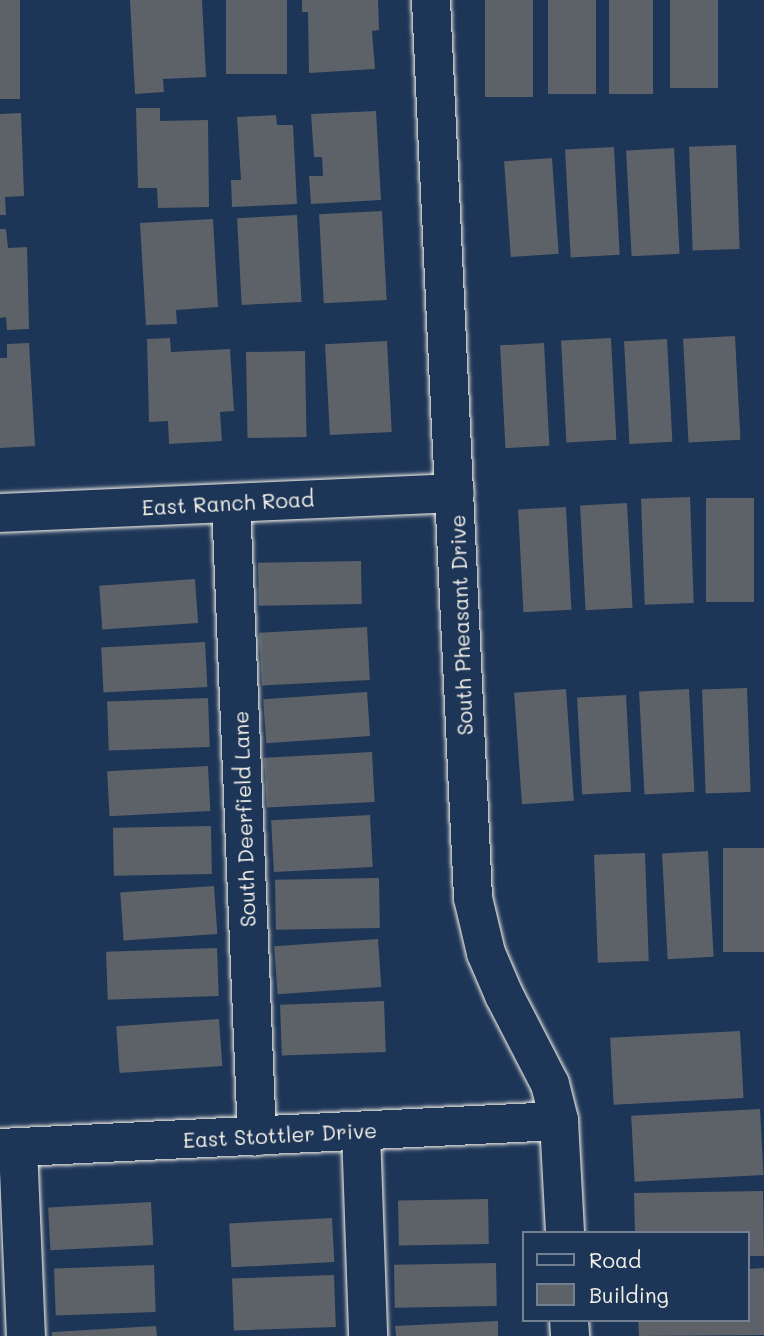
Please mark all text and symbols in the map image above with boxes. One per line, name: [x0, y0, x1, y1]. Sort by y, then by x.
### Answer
street label: East Ranch Road: [141, 486, 315, 520]
street label: South Pheasant Drive: [445, 514, 477, 736]
street label: South Deerfield Lane: [228, 711, 260, 927]
street label: East Stottler Drive: [182, 1117, 378, 1153]
legend: [522, 1231, 750, 1322]
text: Road: [589, 1246, 641, 1273]
text: Building: [589, 1281, 669, 1308]

